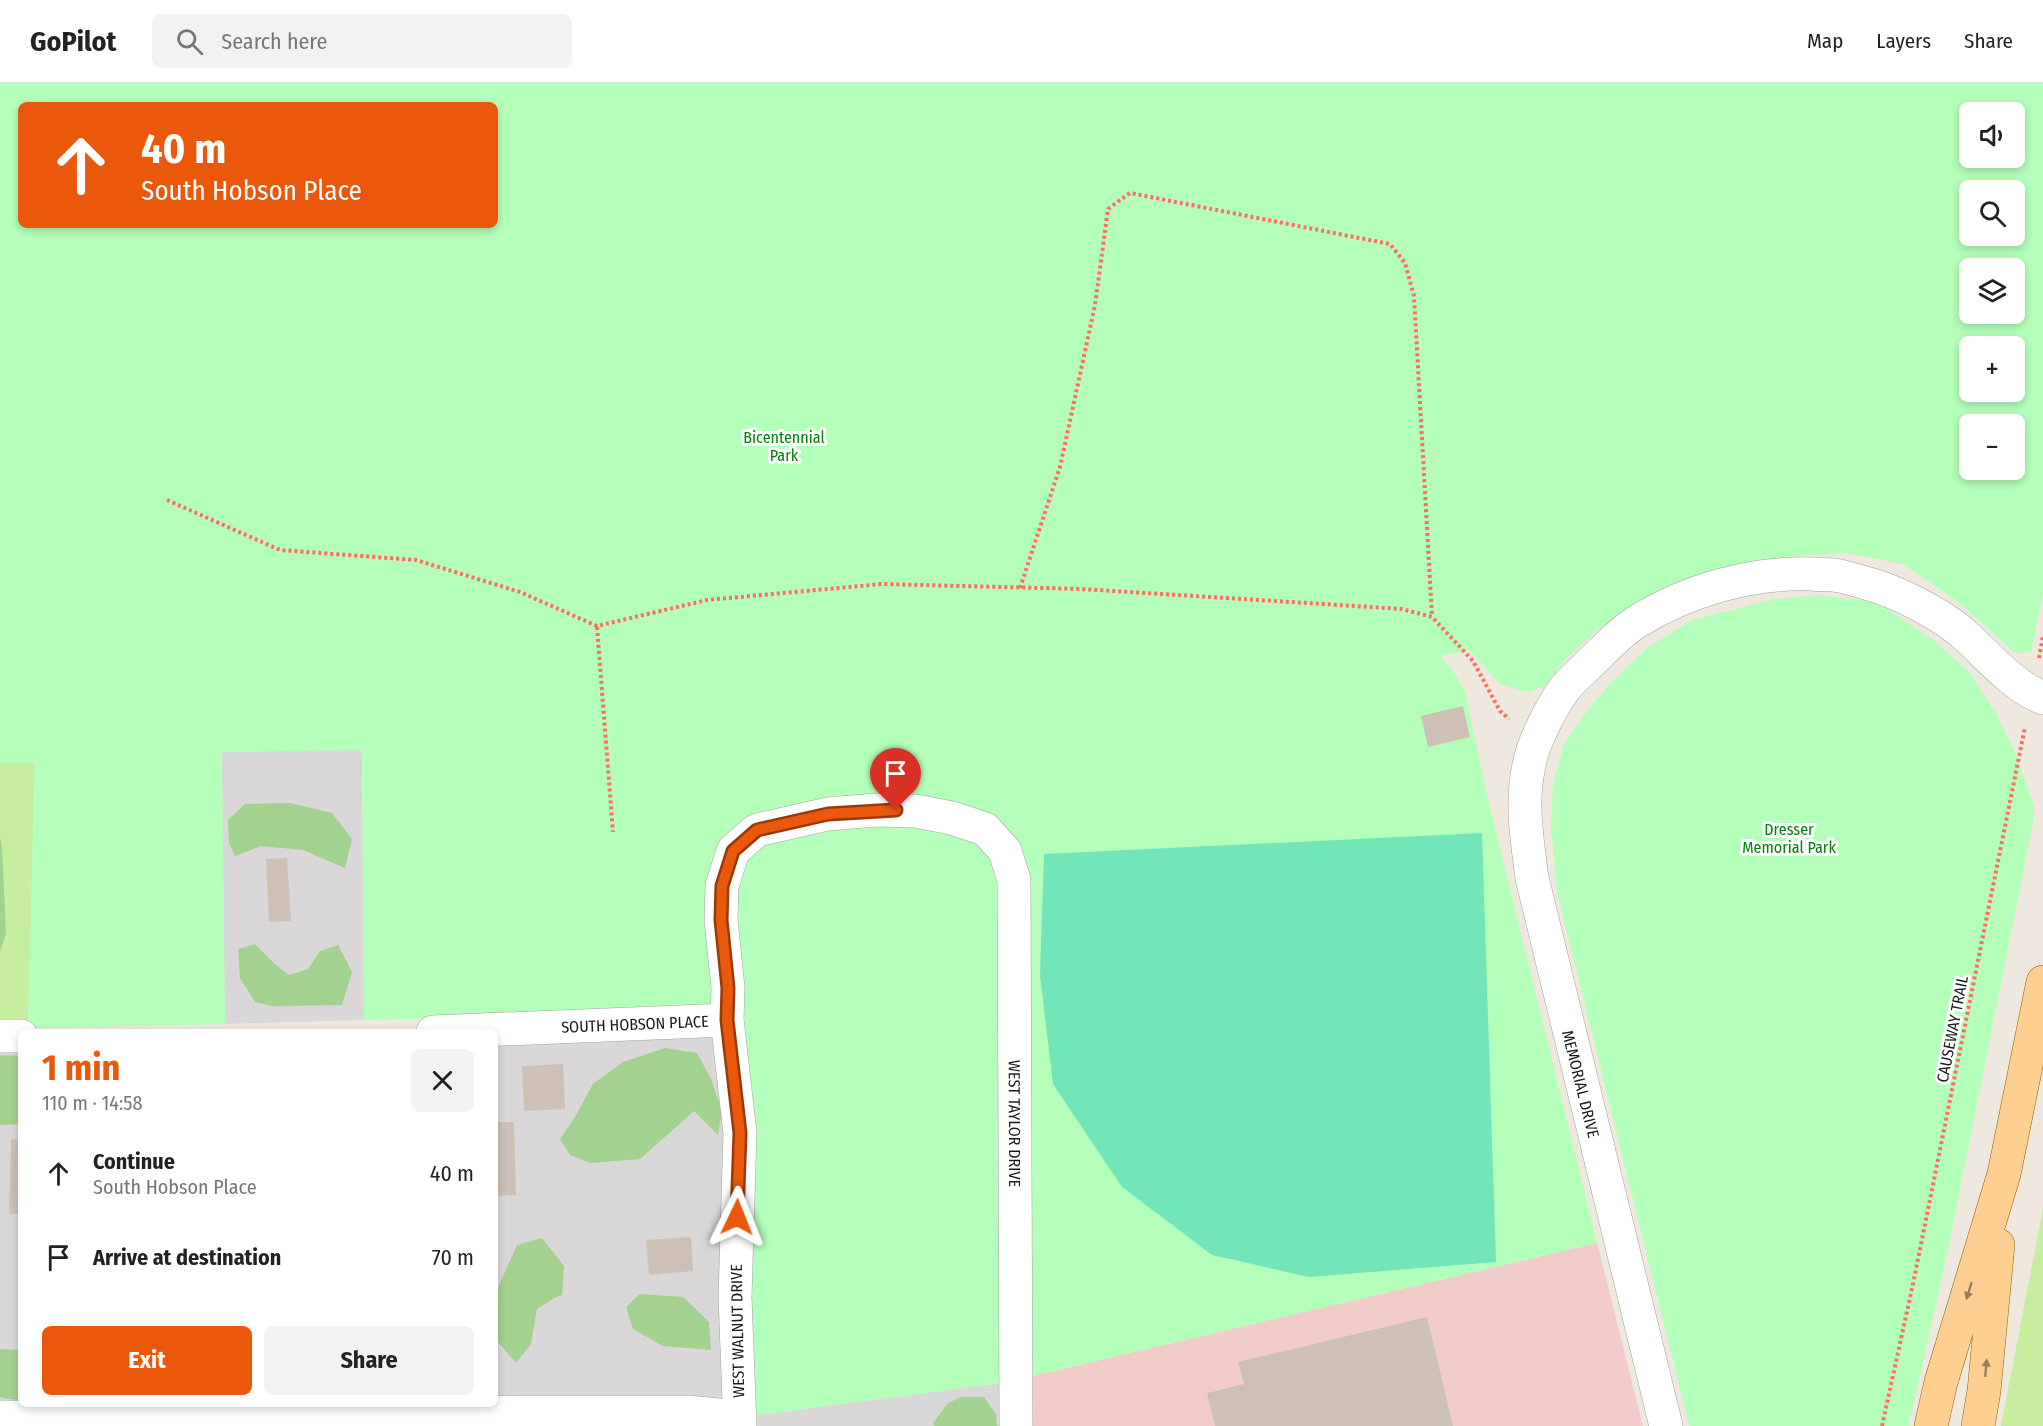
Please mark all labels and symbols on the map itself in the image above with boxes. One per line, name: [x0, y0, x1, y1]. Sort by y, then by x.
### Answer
park label: Bicentennial Park: [743, 428, 825, 465]
pin: [870, 748, 921, 810]
park label: Dresser Memorial Park: [1742, 820, 1836, 857]
street label: CAUSEWAY TRAIL: [1933, 974, 1972, 1084]
street label: SOUTH HOBSON PLACE: [561, 1012, 709, 1037]
street label: MEMORIAL DRIVE: [1558, 1028, 1603, 1140]
street label: WEST TAYLOR DRIVE: [1005, 1060, 1024, 1187]
position arrow: [705, 1185, 769, 1249]
street label: WEST WALNUT DRIVE: [727, 1264, 748, 1398]
one-way arrow: [1964, 1282, 1973, 1300]
one-way arrow: [1981, 1359, 1991, 1378]

